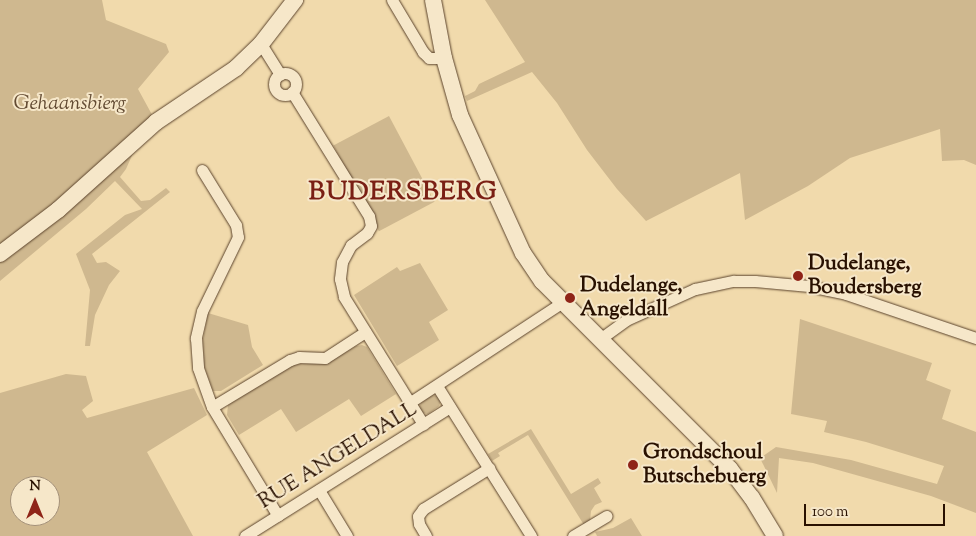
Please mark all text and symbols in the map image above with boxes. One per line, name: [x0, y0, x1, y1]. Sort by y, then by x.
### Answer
park label: Gehaansbierg: [14, 91, 126, 117]
district label: BUDERSBERG: [307, 177, 499, 209]
place label: Dudelange, Boudersberg: [808, 251, 922, 301]
marker: Dudelange, Boudersberg: [792, 270, 804, 282]
place label: Dudelange, Angeldall: [580, 273, 682, 323]
marker: Dudelange, Angeldall: [564, 292, 576, 304]
street label: RUE ANGELDALL: [254, 397, 422, 515]
place label: Grondschoul Butschebuerg: [643, 440, 766, 490]
marker: Grondschoul Butschebuerg: [627, 459, 639, 471]
north arrow: [10, 476, 60, 526]
text: N: [29, 477, 41, 497]
scale bar: [806, 494, 947, 526]
text: 100 m: [812, 502, 848, 523]

